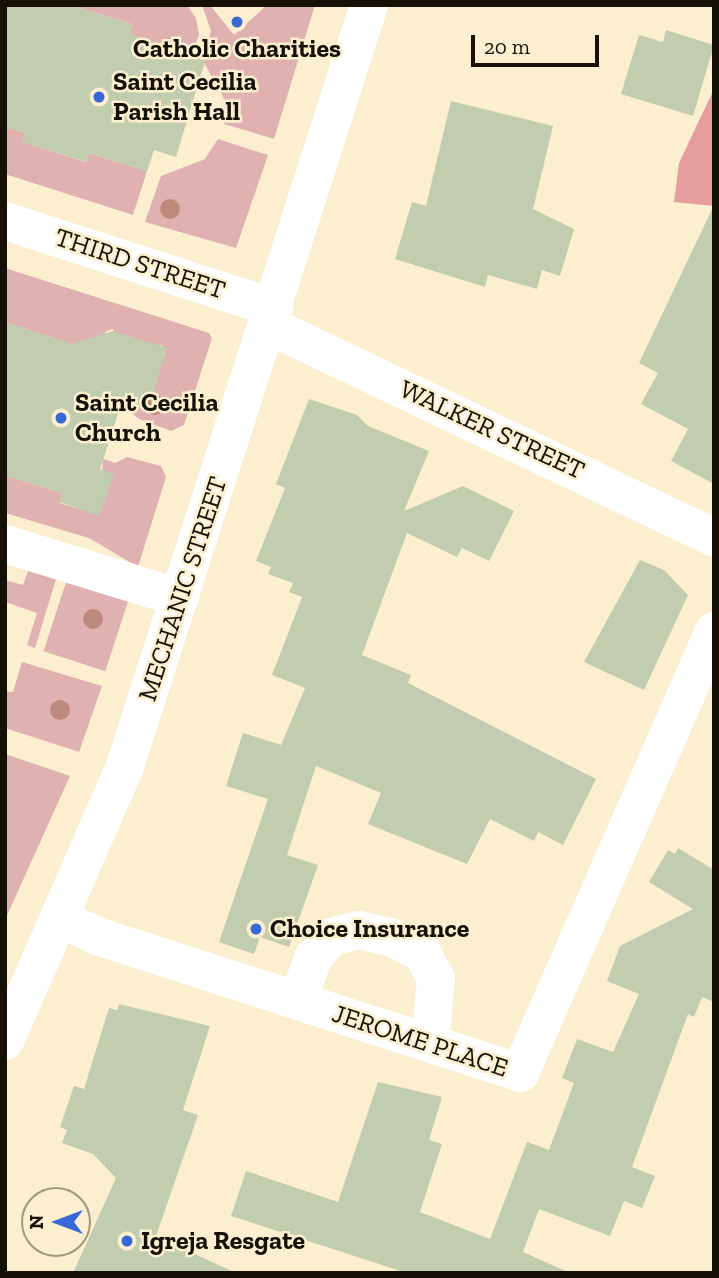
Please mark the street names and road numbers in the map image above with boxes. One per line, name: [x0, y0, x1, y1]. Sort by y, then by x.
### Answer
street label: THIRD STREET: [51, 222, 229, 306]
street label: WALKER STREET: [395, 374, 589, 486]
street label: MECHANIC STREET: [132, 473, 234, 705]
street label: JEROME PLACE: [328, 998, 512, 1084]

